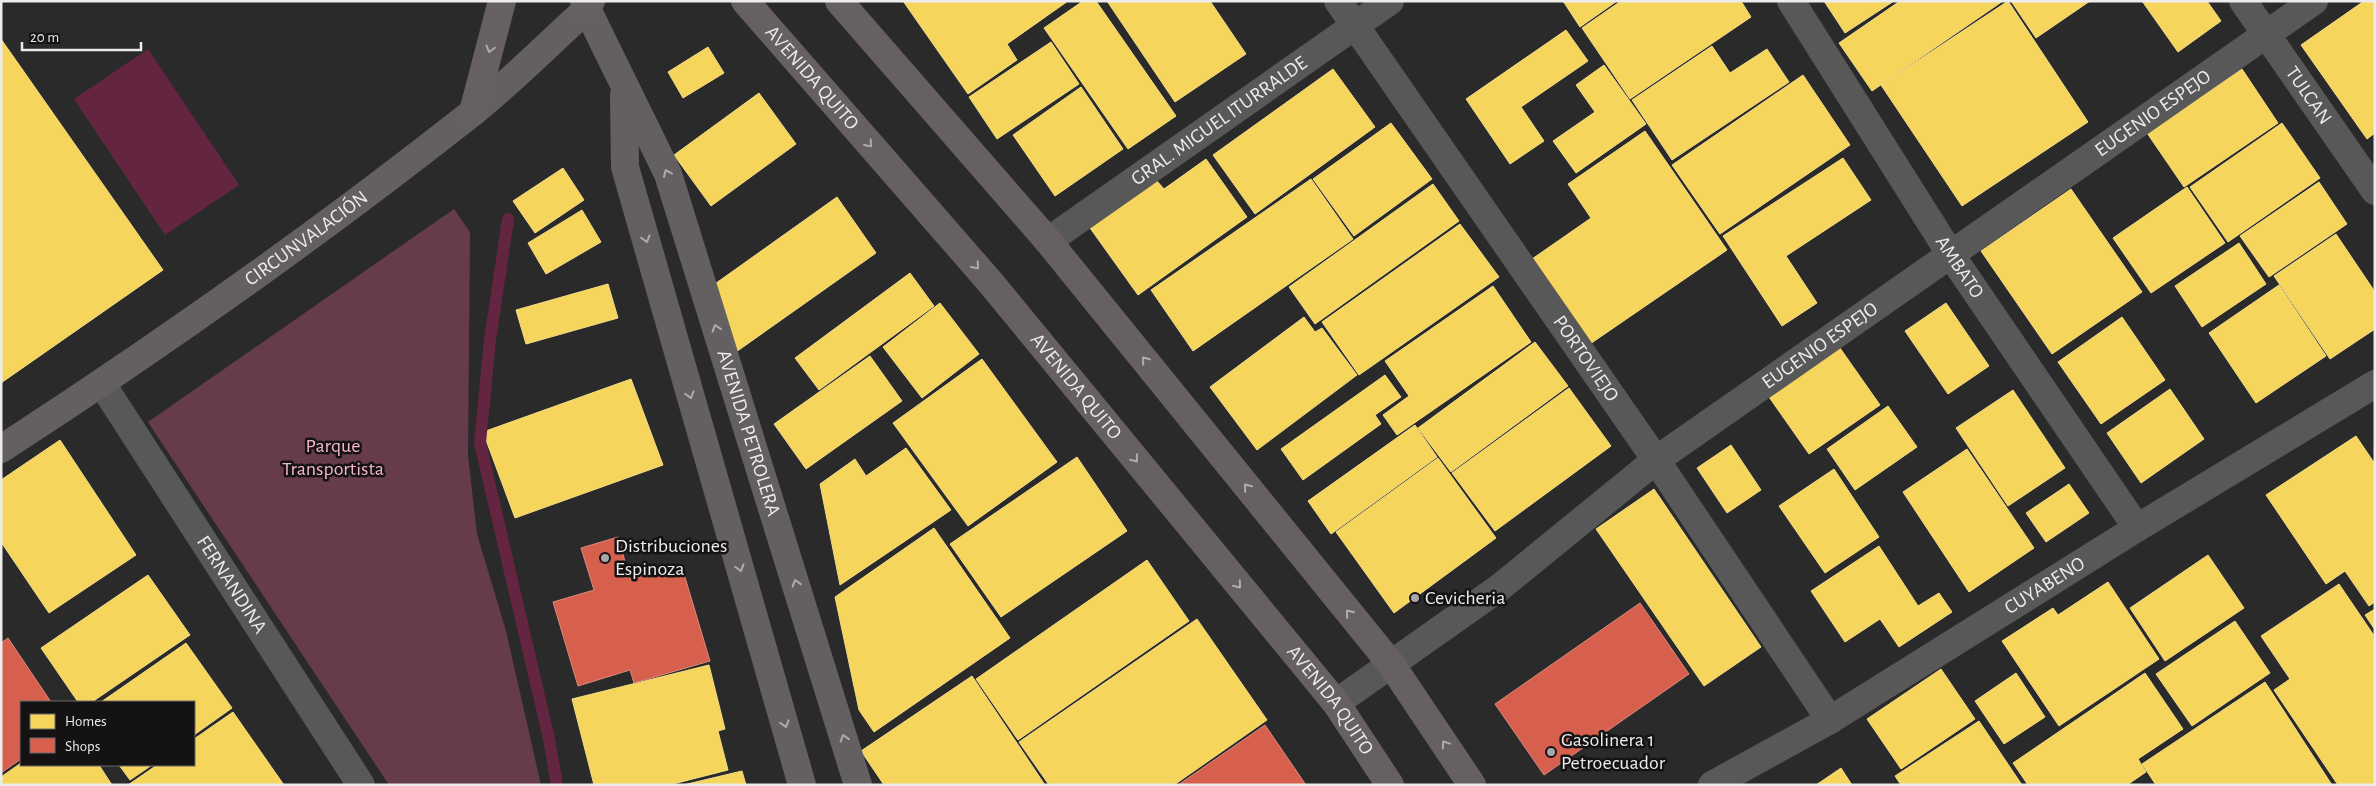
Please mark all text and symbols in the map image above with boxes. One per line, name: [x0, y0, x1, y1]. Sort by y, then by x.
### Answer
scale bar: [22, 20, 141, 52]
street label: AVENIDA QUITO: [762, 22, 863, 134]
text: 20 m: [30, 30, 59, 45]
one-way arrow: [485, 44, 496, 53]
street label: GRAL. MIGUEL ITURRALDE: [1128, 52, 1311, 189]
street label: TULCAN: [2282, 63, 2336, 128]
street label: EUGENIO ESPEJO: [2091, 66, 2215, 160]
one-way arrow: [863, 138, 872, 147]
one-way arrow: [663, 169, 674, 178]
street label: CIRCUNVALACIÓN: [241, 187, 372, 290]
street label: AMBATO: [1932, 232, 1987, 302]
one-way arrow: [640, 234, 650, 243]
one-way arrow: [970, 261, 979, 270]
street label: EUGENIO ESPEJO: [1758, 298, 1882, 393]
street label: PORTOVIEJO: [1549, 312, 1622, 405]
one-way arrow: [712, 324, 722, 332]
street label: AVENIDA QUITO: [1027, 330, 1125, 443]
street label: AVENIDA PETROLERA: [713, 348, 784, 519]
one-way arrow: [1142, 357, 1150, 366]
one-way arrow: [685, 391, 695, 399]
park label: Parque Transportista: [282, 436, 384, 479]
one-way arrow: [1129, 453, 1137, 462]
one-way arrow: [1244, 483, 1253, 492]
street label: FERNANDINA: [193, 532, 271, 638]
place label: Distribuciones Espinoza: [615, 536, 727, 579]
marker: Distribuciones Espinoza: [599, 552, 611, 564]
street label: CUYABENO: [2001, 553, 2088, 618]
one-way arrow: [734, 564, 744, 572]
one-way arrow: [791, 579, 801, 588]
one-way arrow: [1233, 579, 1242, 588]
place label: Cevicheria: [1425, 588, 1505, 608]
marker: Cevicheria: [1409, 592, 1421, 604]
one-way arrow: [1347, 610, 1355, 619]
street label: AVENIDA QUITO: [1283, 642, 1377, 758]
legend: [20, 701, 195, 766]
text: Homes: [65, 714, 107, 729]
one-way arrow: [779, 720, 789, 728]
place label: Gasolinera 1 Petroecuador: [1561, 730, 1666, 773]
one-way arrow: [839, 735, 849, 743]
text: Shops: [65, 739, 100, 754]
one-way arrow: [1442, 741, 1451, 750]
marker: Gasolinera 1 Petroecuador: [1545, 746, 1557, 758]

